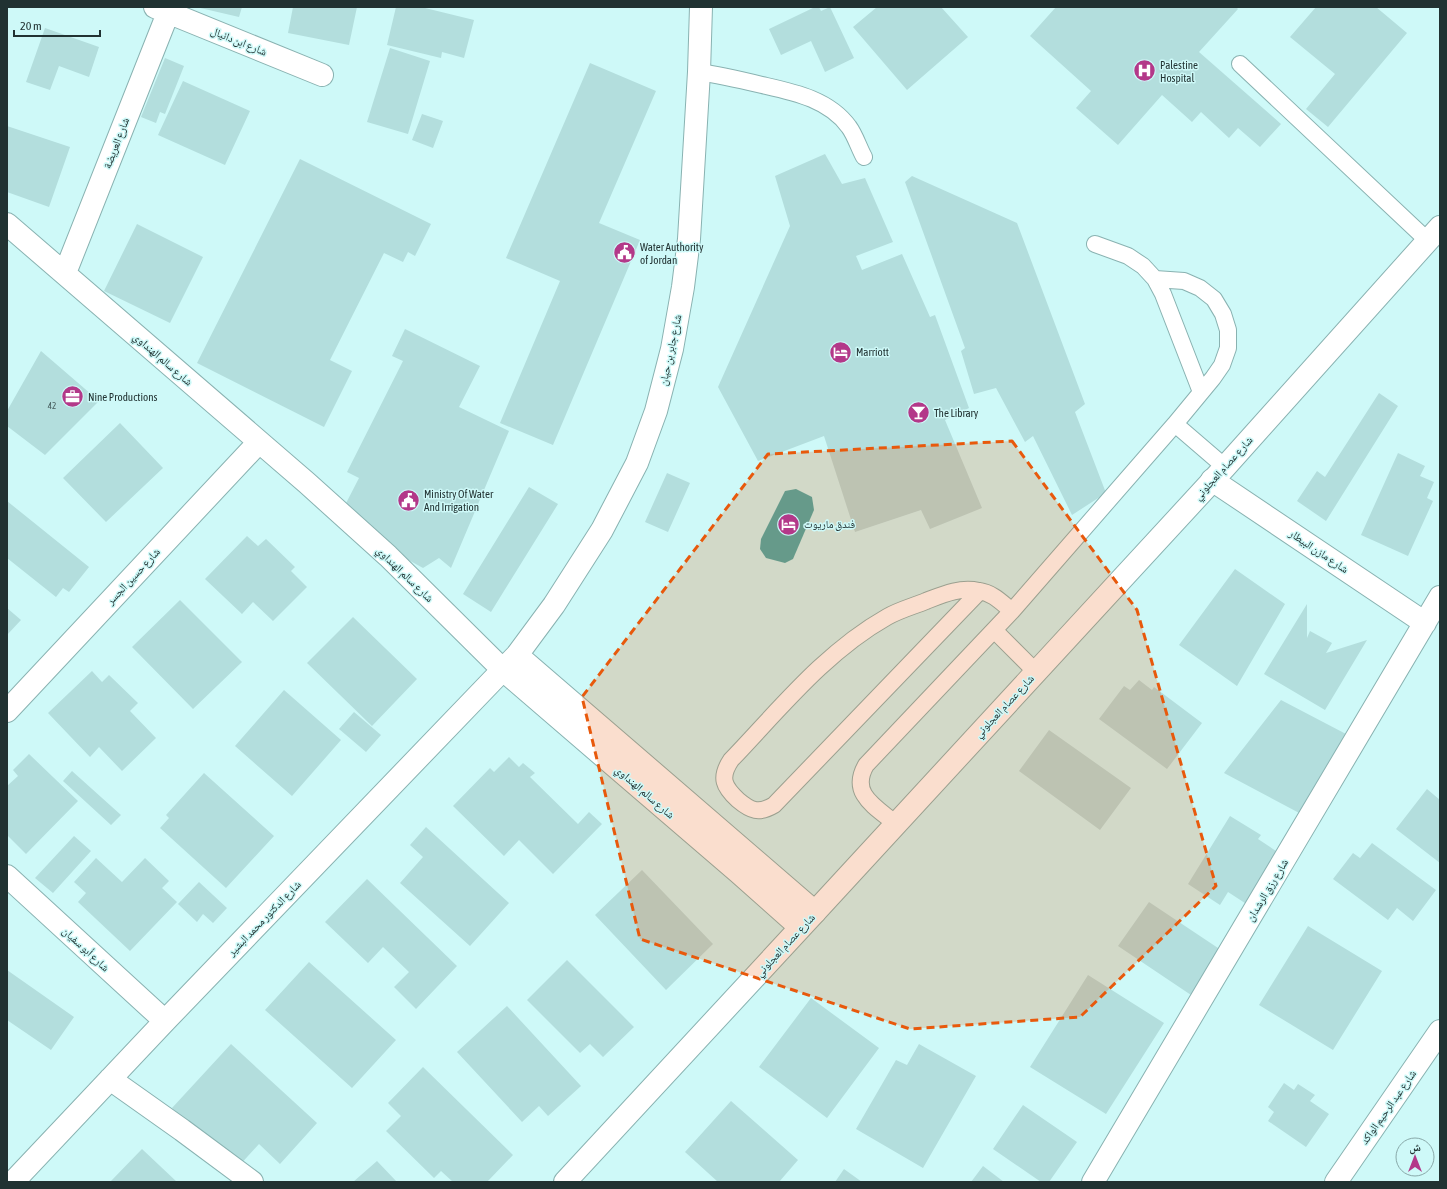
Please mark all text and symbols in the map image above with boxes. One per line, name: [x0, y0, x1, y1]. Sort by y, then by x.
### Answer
scale bar: [14, 12, 100, 38]
text: 20 m: [20, 19, 42, 33]
street label: شارع ابن دانيال: [209, 24, 269, 59]
hospital icon: Palestine Hospital: [1132, 58, 1158, 84]
place label: Palestine Hospital: [1160, 59, 1198, 84]
street label: شارع العريضة: [101, 116, 132, 171]
public building icon: Water Authority of Jordan: [611, 240, 637, 266]
place label: Water Authority of Jordan: [640, 241, 704, 266]
street label: شارع جابر بن حيان: [657, 313, 684, 387]
street label: شارع سالم الهنداوي: [129, 330, 195, 390]
hotel icon: Marriott: [828, 339, 854, 365]
place label: Marriott: [856, 346, 889, 358]
office icon: Nine Productions: [59, 384, 85, 410]
place label: Nine Productions: [88, 391, 157, 403]
bar icon: The Library: [905, 400, 931, 426]
house number: 42: [48, 401, 56, 411]
place label: The Library: [934, 407, 979, 419]
street label: شارع عصام العجلوني: [1191, 434, 1257, 504]
public building icon: Ministry Of Water And Irrigation: [395, 487, 421, 513]
place label: Ministry Of Water And Irrigation: [424, 488, 494, 513]
hotel icon: فندق ماريوت: [775, 511, 801, 537]
place label: فندق ماريوت: [804, 518, 856, 531]
street label: شارع مازن البيطار: [1286, 526, 1351, 576]
street label: شارع سالم الهنداوي: [372, 544, 436, 606]
street label: شارع حسين الجسر: [103, 545, 163, 608]
street label: شارع عصام العجلوني: [972, 672, 1038, 742]
street label: شارع سالم الهنداوي: [611, 763, 677, 823]
street label: شارع رزق الرشدان: [1244, 857, 1291, 924]
street label: شارع الدكتور محمد البشير: [224, 878, 304, 959]
street label: شارع عصام العجلوني: [753, 911, 819, 981]
street label: شارع أبو سفيان: [60, 924, 112, 974]
street label: شارع عبد الرحيم الواكد: [1357, 1067, 1419, 1147]
north arrow: [1395, 1137, 1435, 1177]

